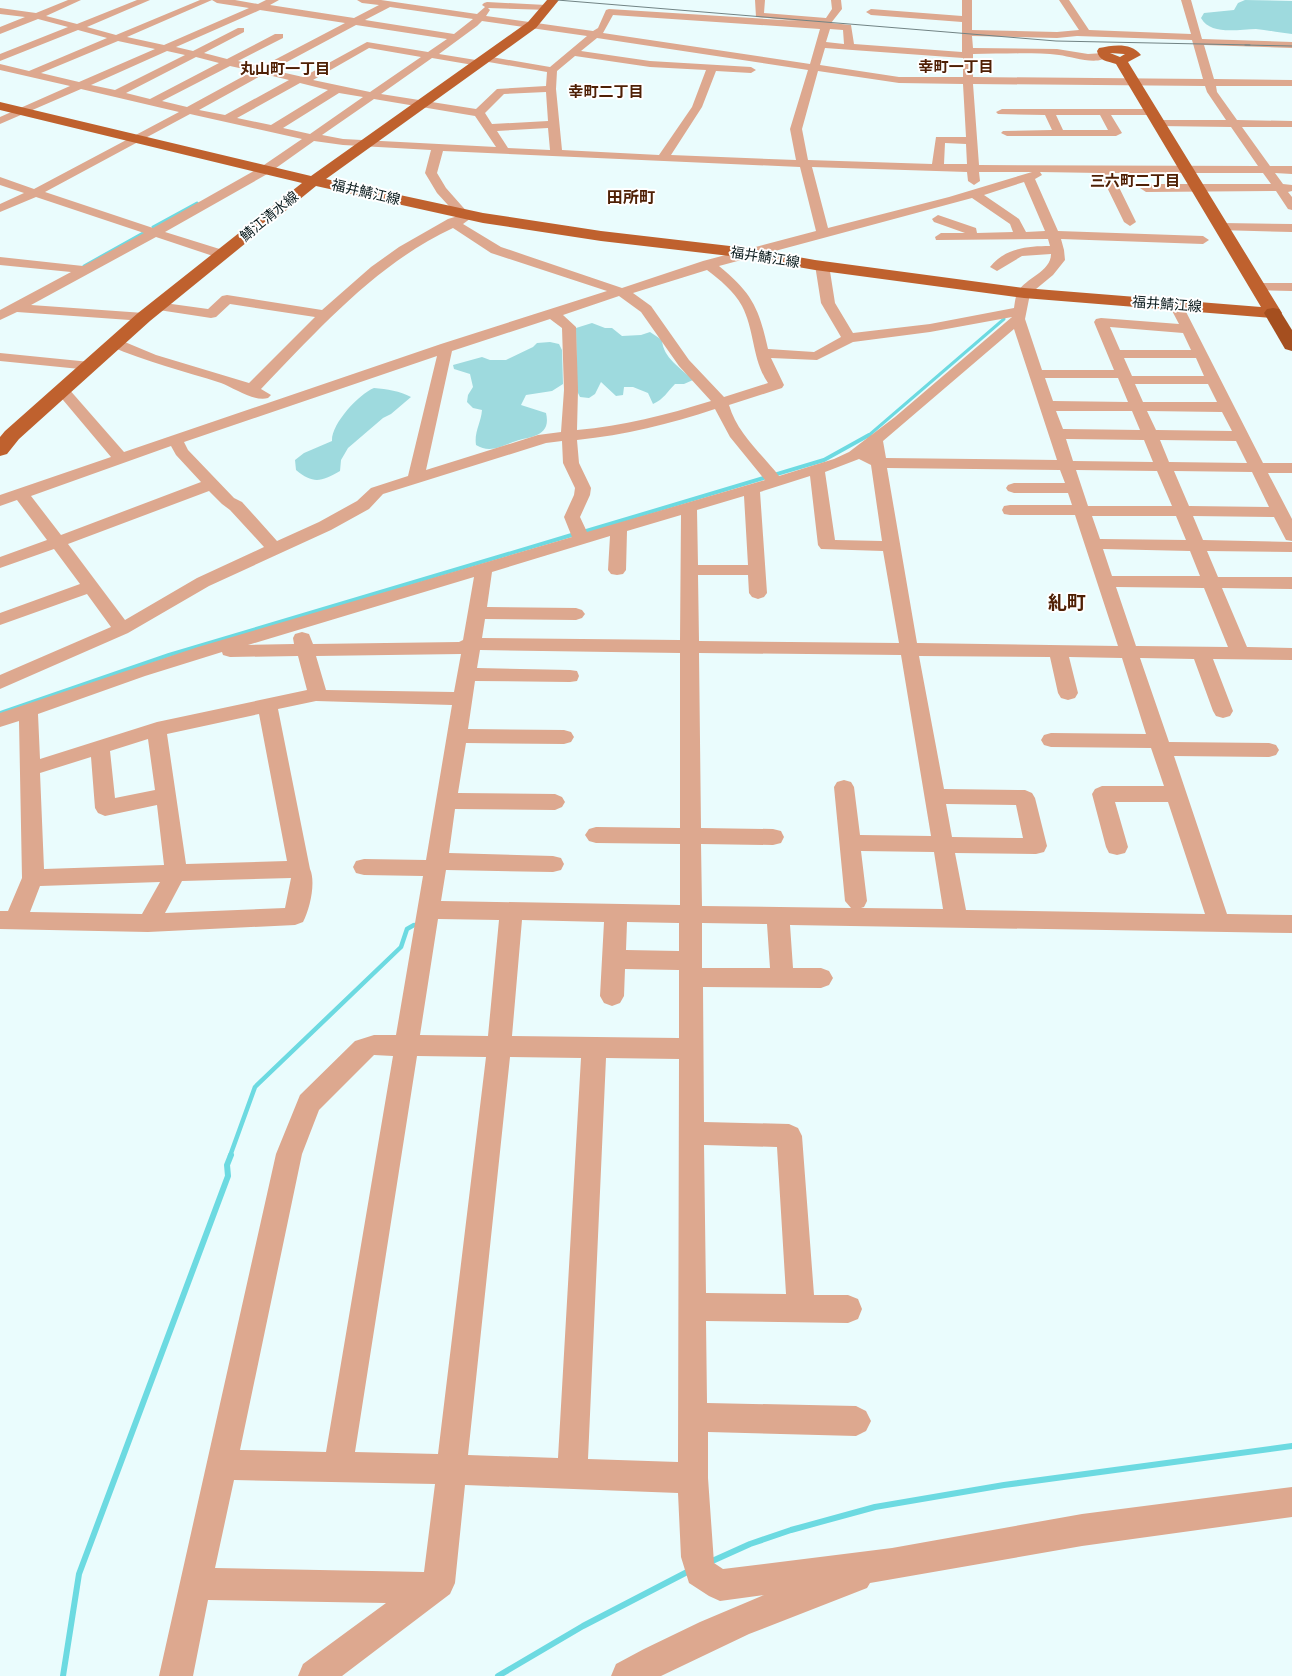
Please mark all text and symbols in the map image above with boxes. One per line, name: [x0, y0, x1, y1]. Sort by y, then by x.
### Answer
district label: 幸町一丁目: [918, 56, 994, 76]
district label: 丸山町一丁目: [240, 58, 330, 78]
district label: 幸町二丁目: [568, 81, 644, 101]
district label: 三六町二丁目: [1090, 170, 1180, 190]
street label: 福井鯖江線: [330, 174, 402, 209]
street label: 鯖江清水線: [236, 186, 302, 245]
district label: 田所町: [607, 186, 655, 208]
street label: 福井鯖江線: [729, 242, 801, 271]
street label: 福井鯖江線: [1131, 292, 1203, 315]
district label: 糺町: [1048, 589, 1086, 615]

